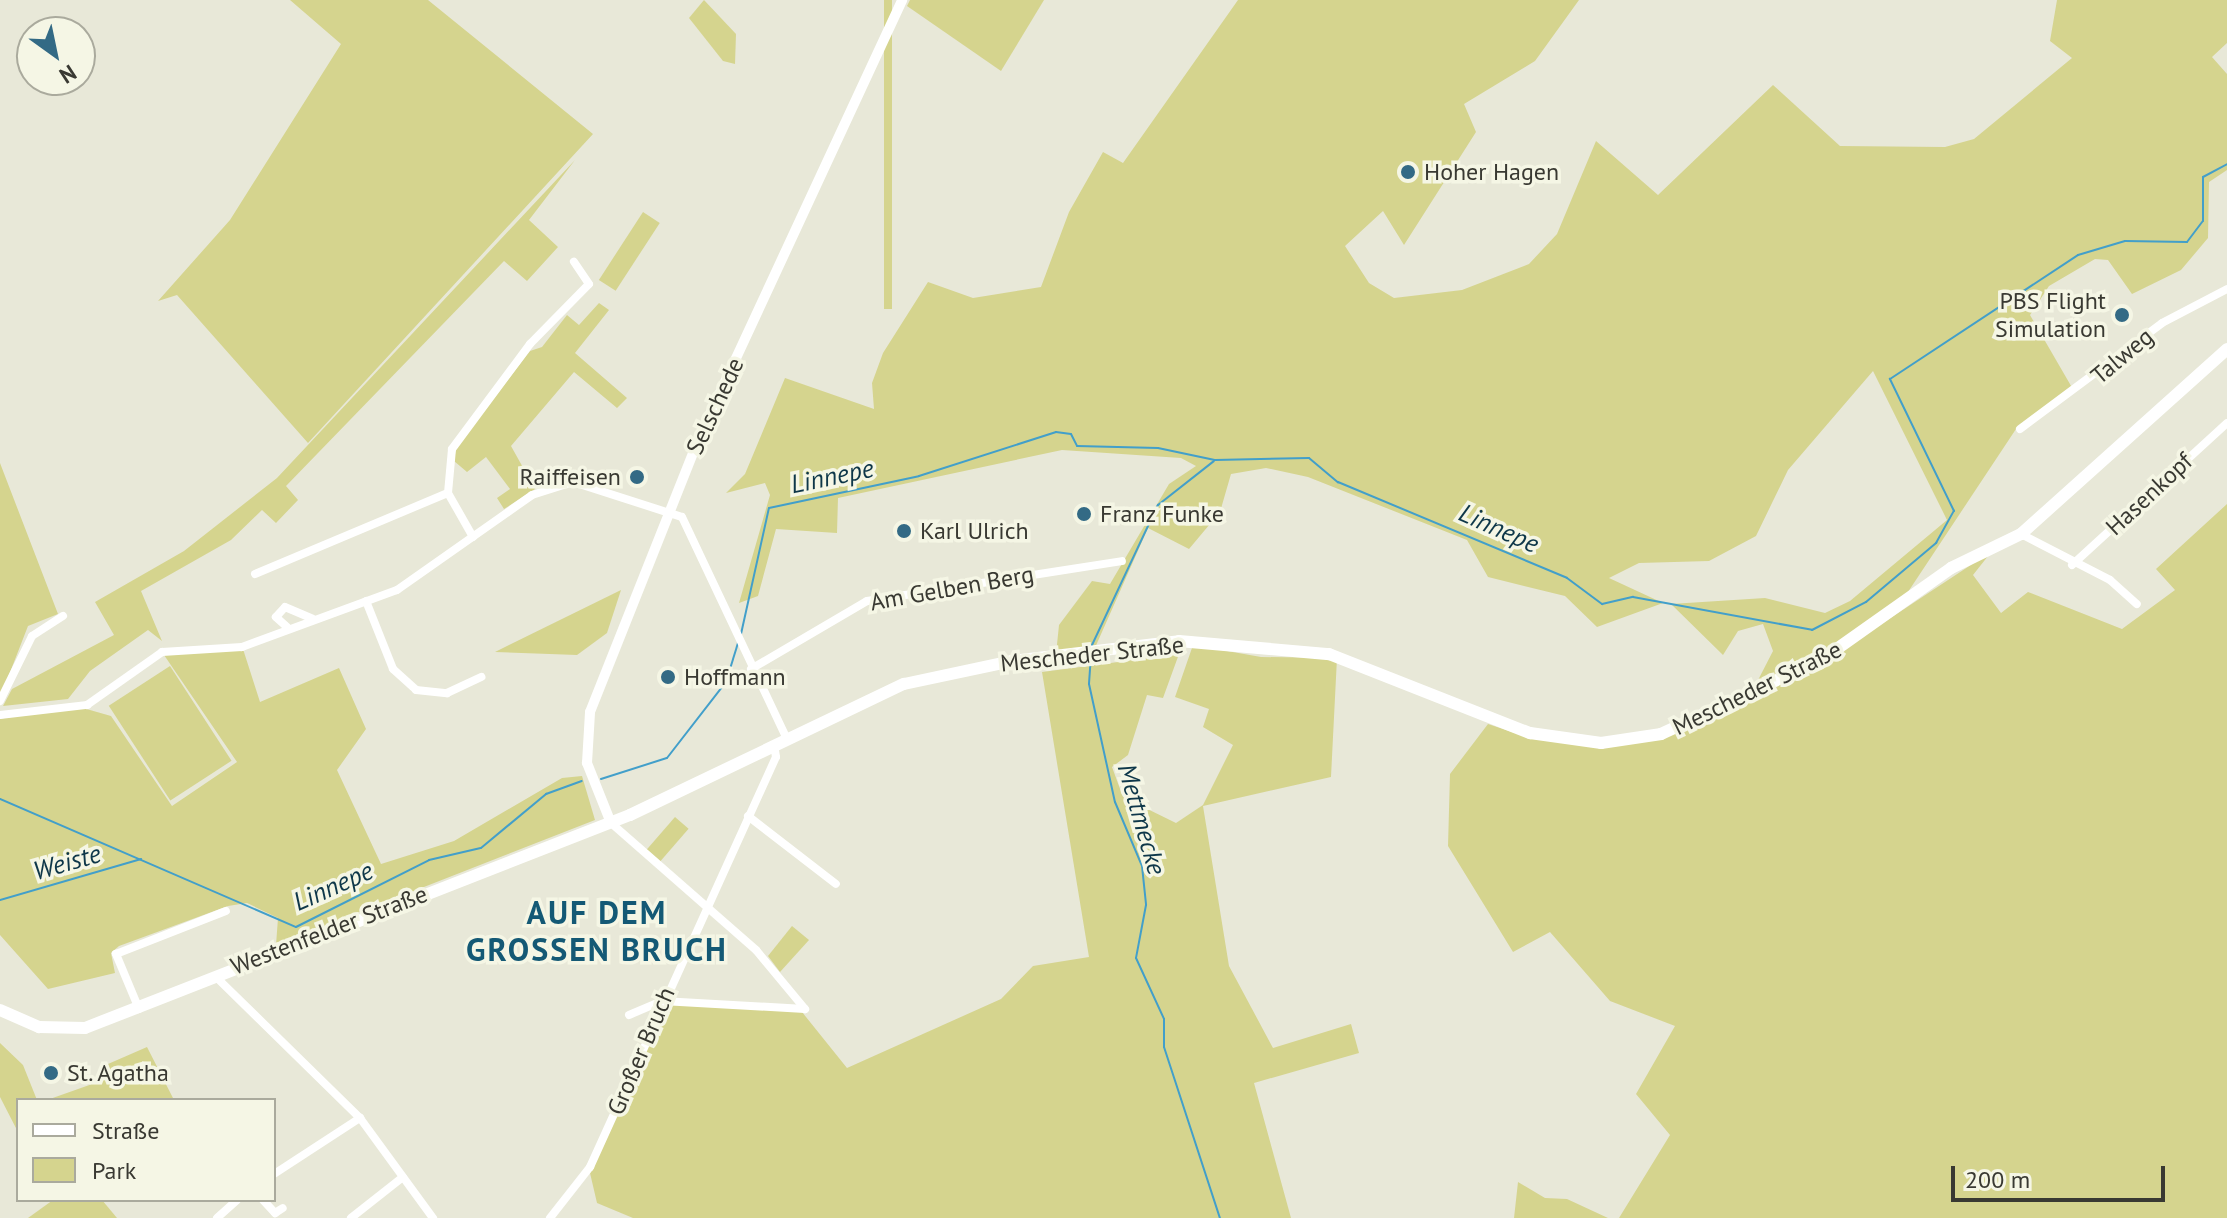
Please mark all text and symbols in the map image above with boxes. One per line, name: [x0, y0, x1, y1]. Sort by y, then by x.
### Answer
north arrow: [16, 16, 96, 96]
text: N: [54, 59, 82, 90]
place label: Hoher Hagen: [1424, 158, 1559, 186]
marker: Hoher Hagen: [1399, 163, 1417, 181]
place label: PBS Flight Simulation: [1995, 287, 2106, 343]
marker: PBS Flight Simulation: [2113, 306, 2131, 324]
street label: Talweg: [2085, 322, 2159, 390]
street label: Selschede: [680, 353, 750, 459]
street label: Hasenkopf: [2100, 447, 2198, 541]
water label: Linnepe: [788, 452, 876, 500]
place label: Raiffeisen: [520, 463, 621, 491]
marker: Raiffeisen: [628, 468, 646, 486]
water label: Linnepe: [1454, 497, 1544, 559]
place label: Franz Funke: [1100, 500, 1225, 528]
marker: Franz Funke: [1075, 505, 1093, 523]
place label: Karl Ulrich: [920, 517, 1029, 545]
marker: Karl Ulrich: [895, 522, 913, 540]
street label: Am Gelben Berg: [868, 559, 1036, 617]
street label: Mescheder Straße: [999, 630, 1185, 678]
street label: Mescheder Straße: [1668, 635, 1846, 741]
place label: Hoffmann: [684, 663, 786, 691]
marker: Hoffmann: [659, 668, 677, 686]
water label: Mettmecke: [1111, 760, 1173, 878]
water label: Weiste: [30, 837, 104, 887]
water label: Linnepe: [288, 855, 378, 917]
street label: Westenfelder Straße: [227, 879, 431, 981]
district label: AUF DEM GROSSEN BRUCH: [466, 894, 728, 969]
street label: Großer Bruch: [601, 983, 681, 1119]
place label: St. Agatha: [67, 1059, 171, 1087]
marker: St. Agatha: [42, 1064, 60, 1082]
legend: [16, 1098, 276, 1202]
text: Straße: [92, 1115, 159, 1146]
scale bar: [1955, 1150, 2169, 1200]
text: Park: [92, 1155, 136, 1186]
text: 200 m: [1965, 1164, 2030, 1195]

